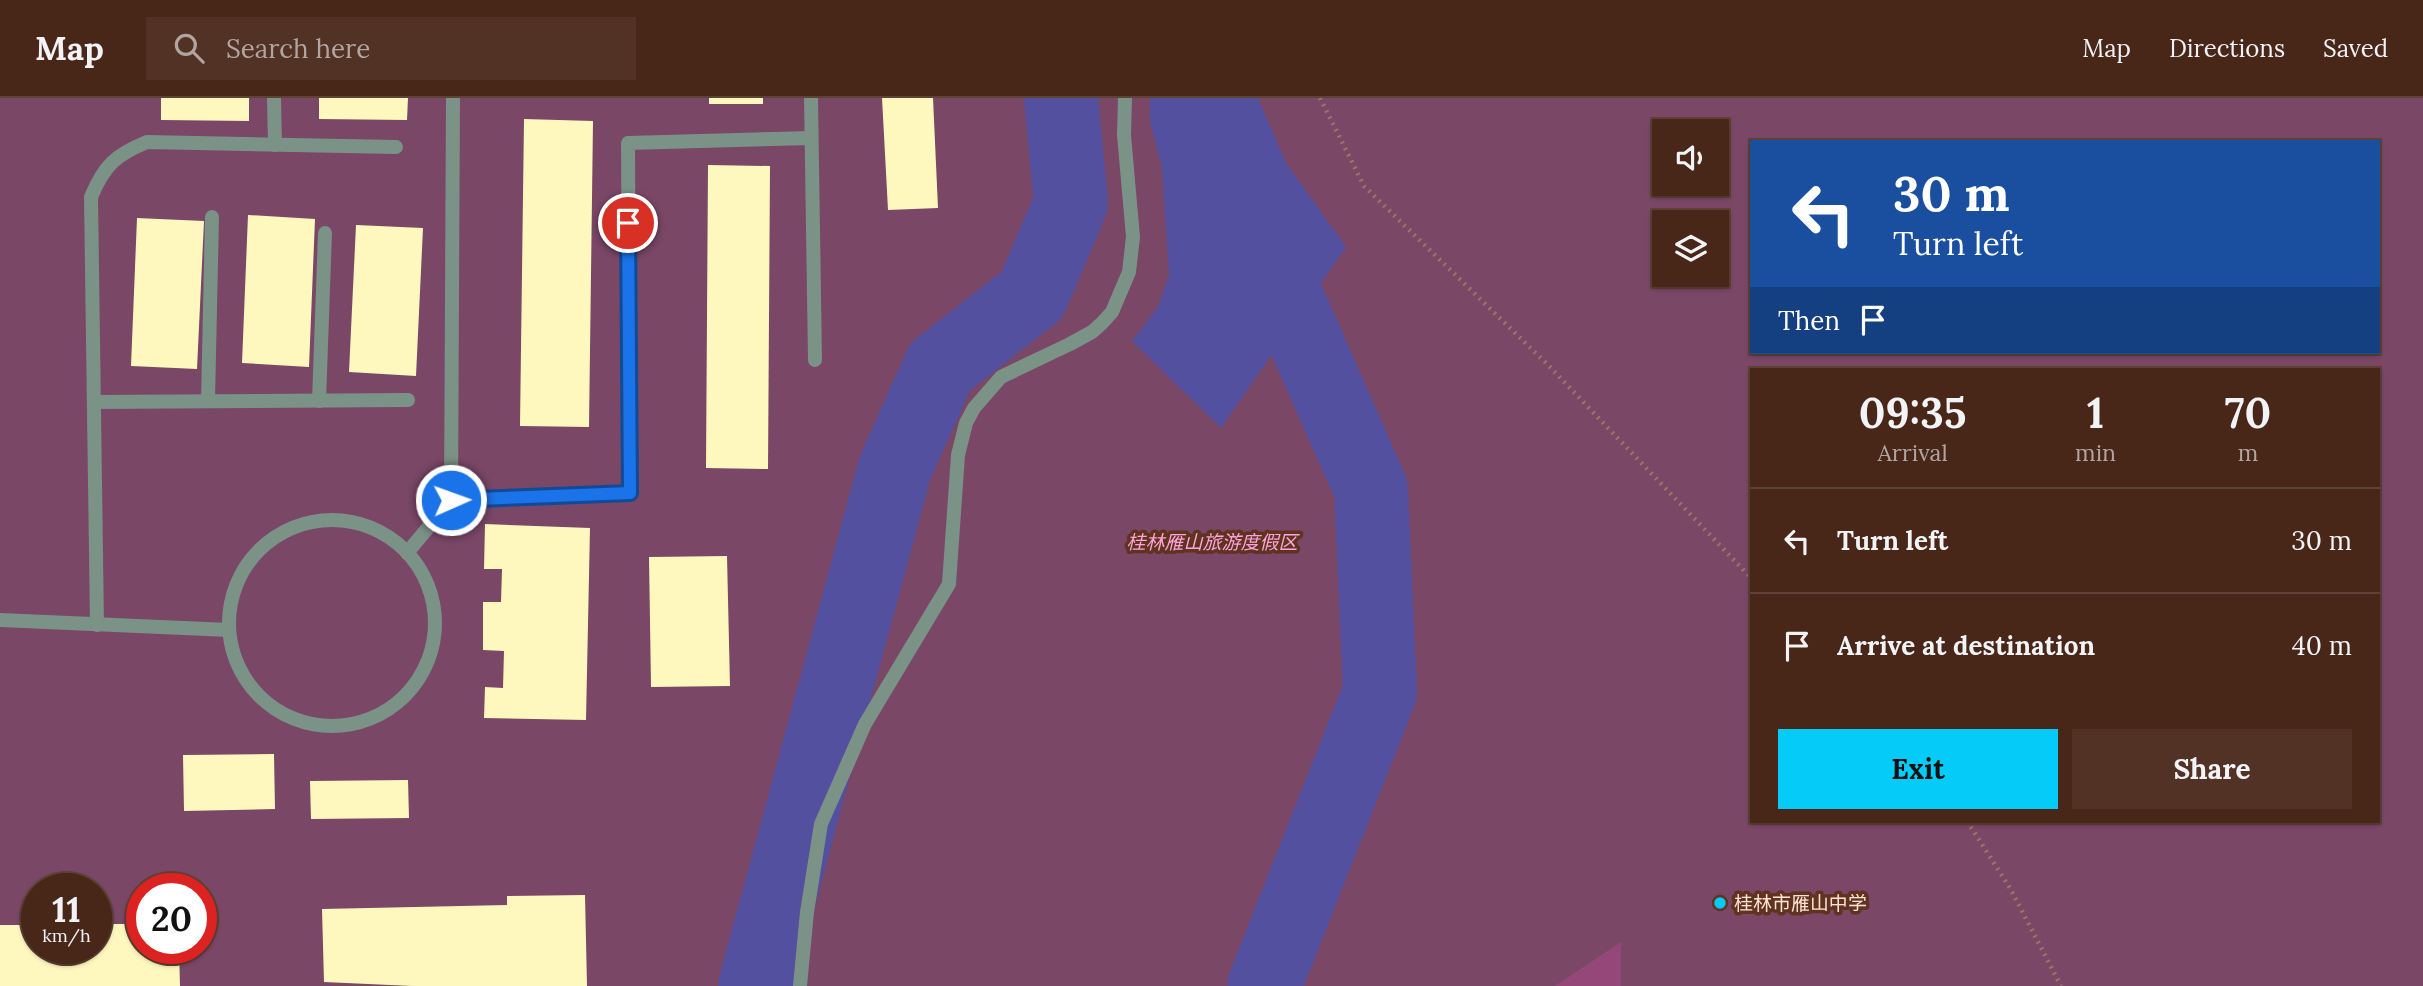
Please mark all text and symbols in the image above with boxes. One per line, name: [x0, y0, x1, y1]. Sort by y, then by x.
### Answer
search box: [146, 17, 636, 80]
text: Map: [35, 27, 104, 69]
icon: search: [170, 29, 208, 67]
text: Search here: [226, 32, 370, 65]
text: Map: [2082, 33, 2131, 64]
text: Directions: [2169, 33, 2285, 64]
text: Saved: [2323, 33, 2388, 64]
map controls: [1652, 119, 1729, 287]
button: sound: [1652, 119, 1729, 196]
text: 30 m: [1893, 162, 2010, 224]
icon: left: [1778, 168, 1869, 259]
pin: [598, 193, 658, 253]
icon: arrive: [609, 204, 647, 242]
button: layers: [1652, 210, 1729, 287]
text: Turn left: [1893, 223, 2023, 264]
icon: arrive: [1854, 301, 1892, 339]
text: Then: [1778, 304, 1840, 337]
text: 09:35: [1859, 386, 1966, 440]
text: 1: [2087, 386, 2104, 440]
text: 70: [2225, 386, 2271, 440]
text: Arrival: [1877, 438, 1948, 467]
text: min: [2075, 438, 2116, 467]
text: m: [2238, 438, 2258, 467]
position arrow: [414, 463, 488, 537]
icon: left: [1778, 522, 1816, 560]
text: Turn left: [1837, 524, 1948, 557]
text: 30 m: [2291, 524, 2352, 557]
park label: 桂林雁山旅游度假区: [1126, 530, 1300, 554]
icon: arrive: [1778, 627, 1816, 665]
text: Arrive at destination: [1837, 629, 2095, 662]
text: 40 m: [2292, 629, 2352, 662]
button: Exit: [1778, 729, 2058, 809]
button: Share: [2072, 729, 2352, 809]
speed limit sign: 20: [126, 873, 217, 964]
text: 11: [52, 887, 81, 932]
place label: 桂林市雁山中学: [1734, 891, 1867, 915]
marker: 桂林市雁山中学: [1712, 895, 1728, 911]
text: km/h: [42, 924, 91, 947]

